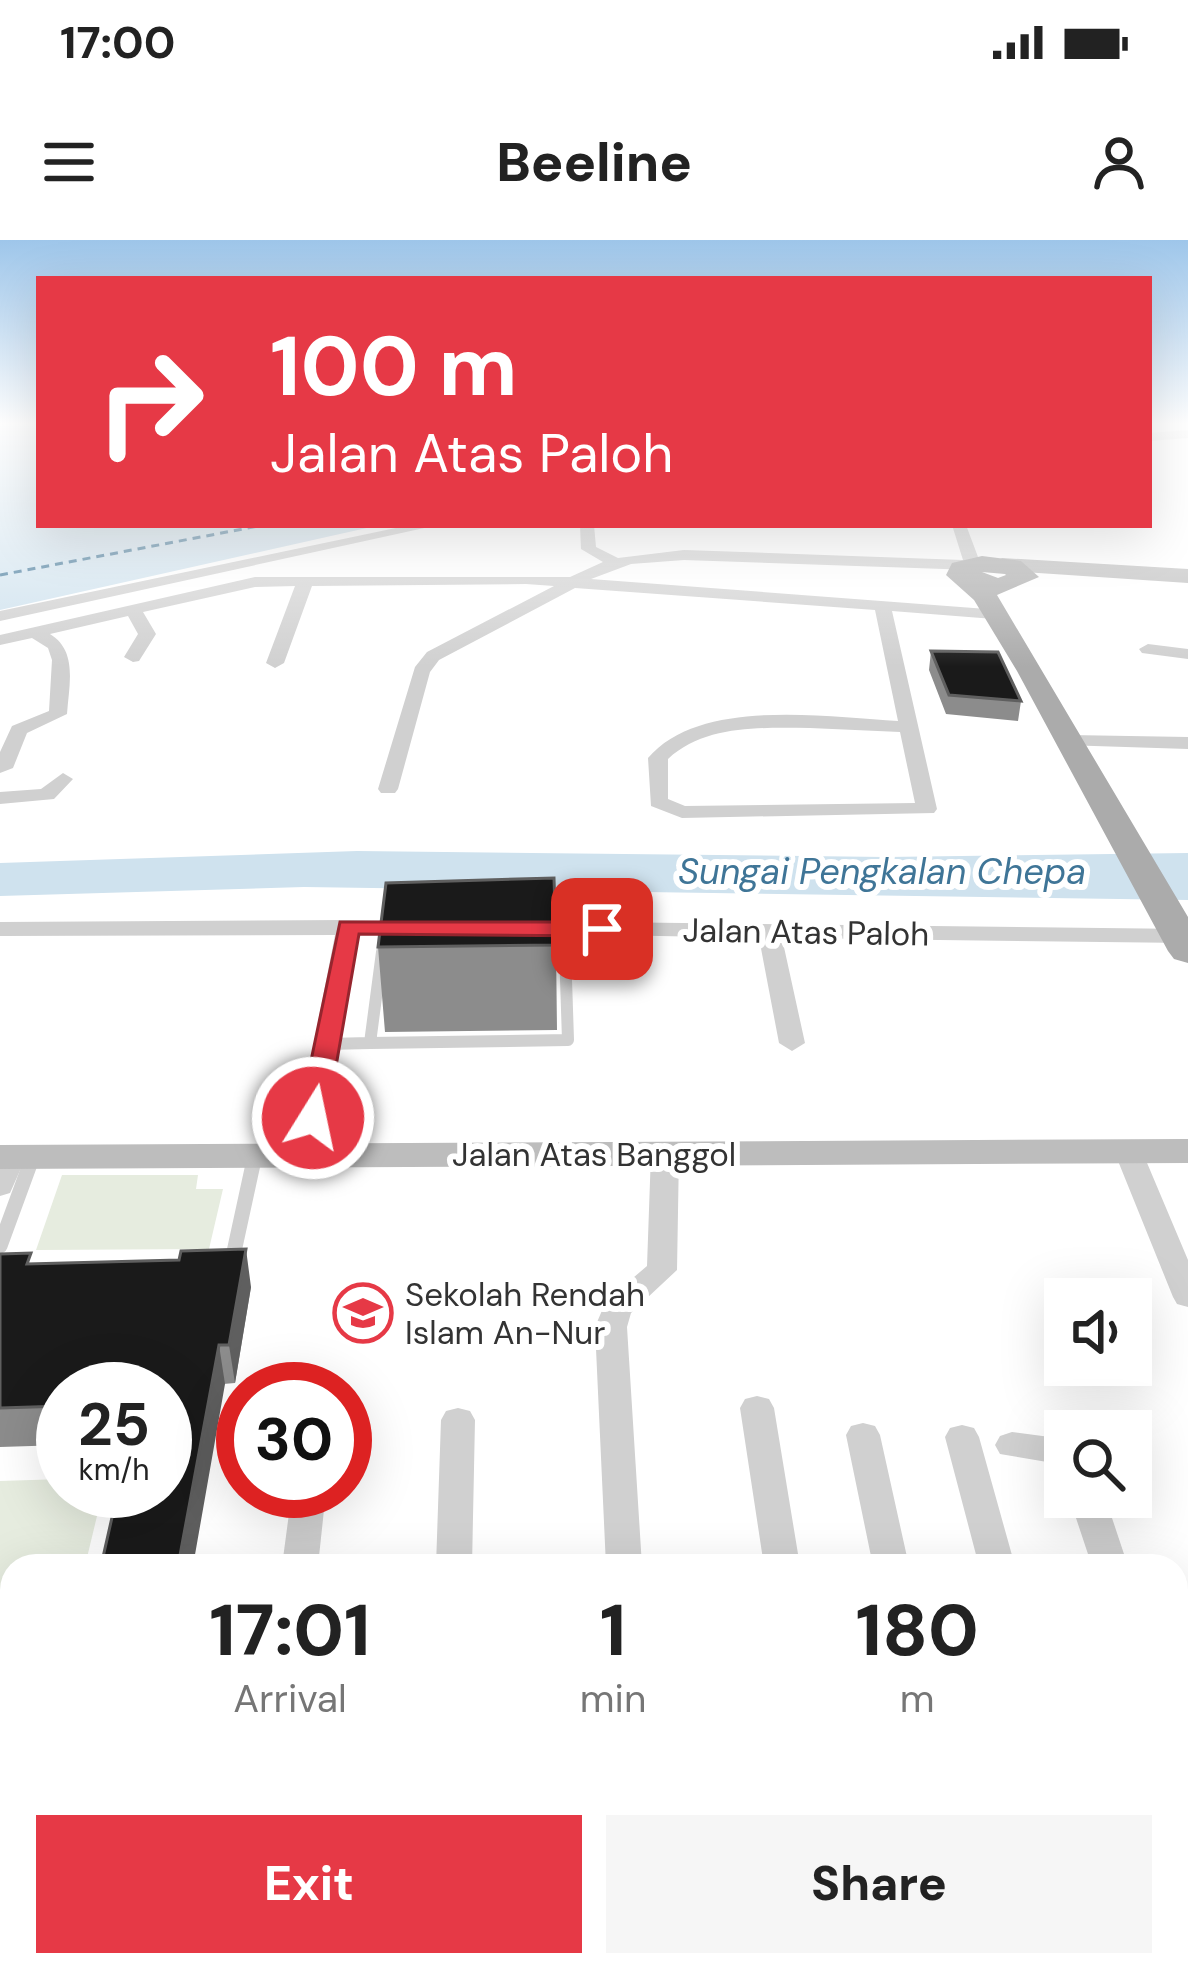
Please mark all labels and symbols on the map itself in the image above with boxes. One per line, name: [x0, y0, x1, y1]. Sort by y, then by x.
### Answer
water label: Sungai Pengkalan Chepa: [678, 848, 1086, 895]
pin: [551, 878, 653, 980]
street label: Jalan Atas Paloh: [682, 908, 930, 956]
position arrow: [250, 1055, 376, 1181]
street label: Jalan Atas Banggol: [452, 1133, 736, 1176]
place label: Sekolah Rendah Islam An-Nur: [405, 1273, 645, 1354]
school or university icon: Sekolah Rendah Islam An-Nur: [332, 1282, 394, 1344]
speed limit sign: 30: [216, 1362, 372, 1518]

